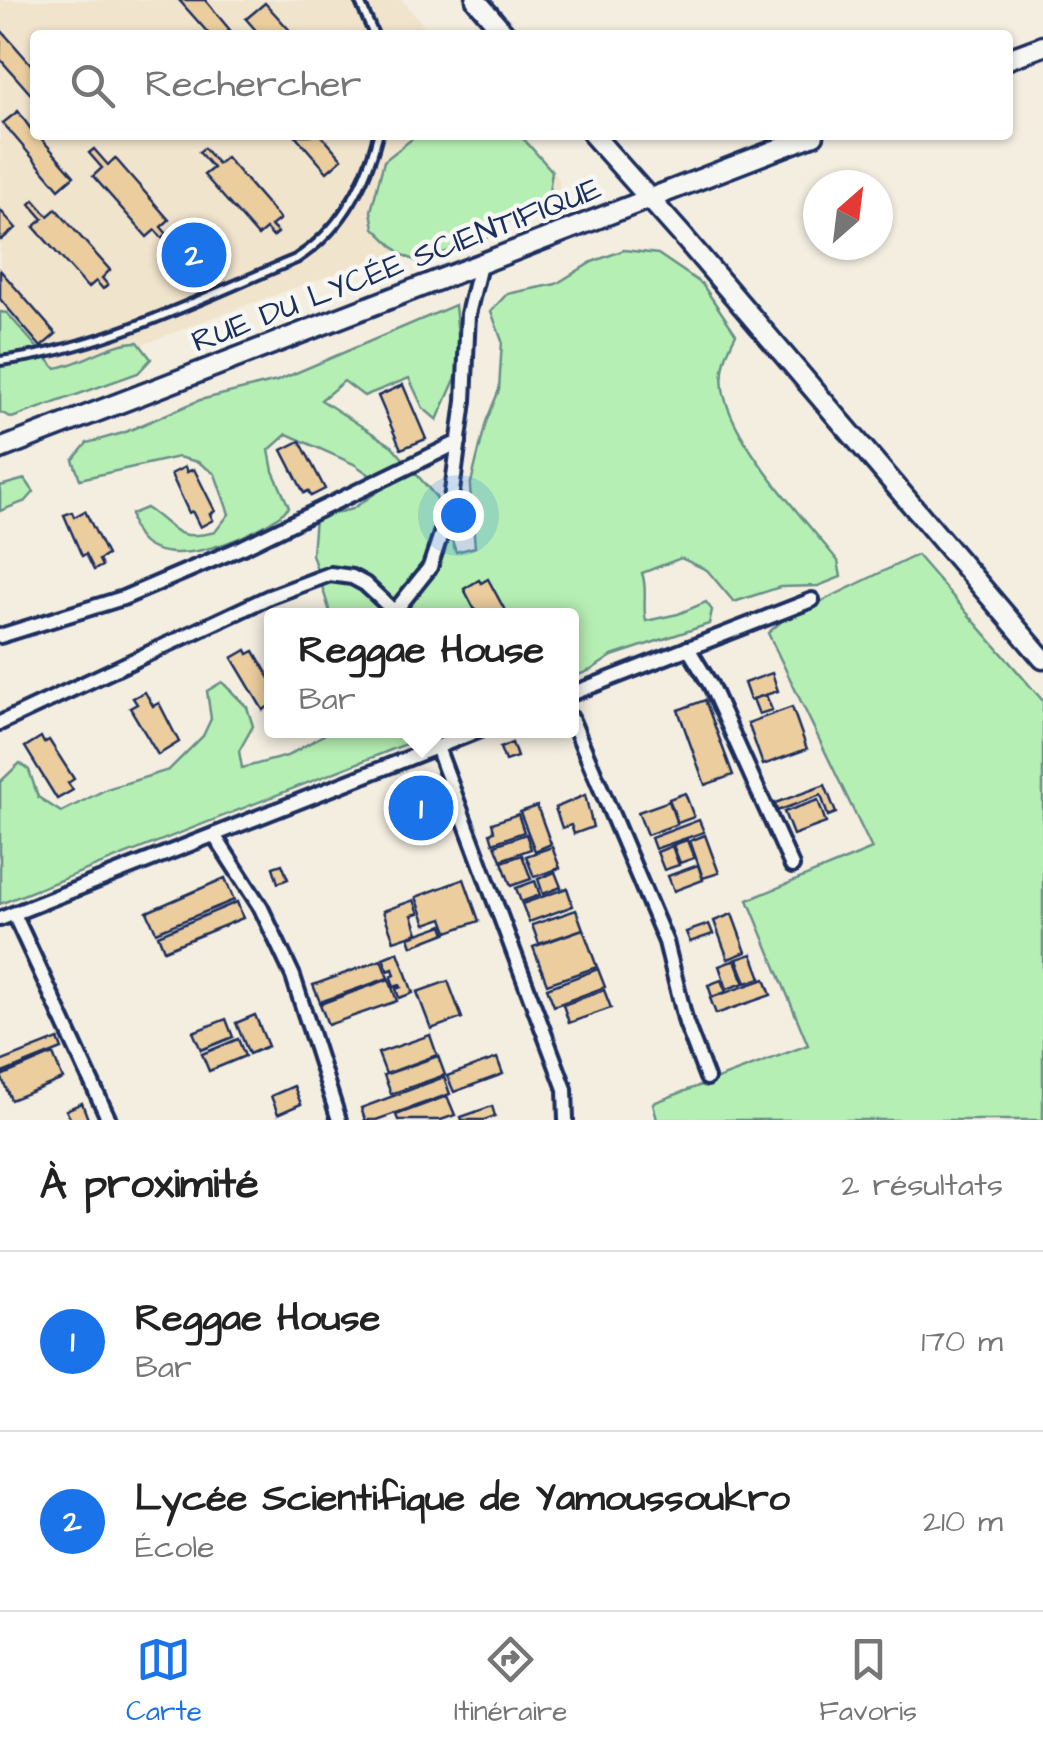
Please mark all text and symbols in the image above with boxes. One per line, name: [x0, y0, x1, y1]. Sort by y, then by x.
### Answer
search box: [30, 30, 1013, 140]
icon: search: [65, 58, 120, 113]
text: Rechercher: [145, 59, 361, 111]
street label: RUE DU LYCÉE SCIENTIFIQUE: [185, 166, 608, 364]
north arrow: [803, 170, 893, 260]
pin: 2: [162, 218, 226, 292]
your location: [433, 490, 484, 541]
popup: [264, 608, 579, 738]
text: Reggae House: [299, 625, 544, 677]
text: Bar: [299, 677, 356, 722]
pin: 1: [388, 770, 454, 846]
text: À proximité: [40, 1156, 259, 1214]
text: 2 résultats: [841, 1163, 1003, 1208]
text: Reggae House: [135, 1293, 380, 1345]
text: 1: [70, 1319, 75, 1364]
text: 170 m: [921, 1319, 1003, 1364]
text: Bar: [135, 1345, 192, 1390]
text: Lycée Scientifique de Yamoussoukro: [135, 1473, 790, 1525]
text: 2: [63, 1499, 82, 1544]
text: 210 m: [923, 1499, 1003, 1544]
text: École: [135, 1525, 215, 1570]
tab: Carte: [126, 1632, 202, 1731]
tab: Itinéraire: [454, 1632, 567, 1731]
tab: Favoris: [819, 1632, 917, 1731]

